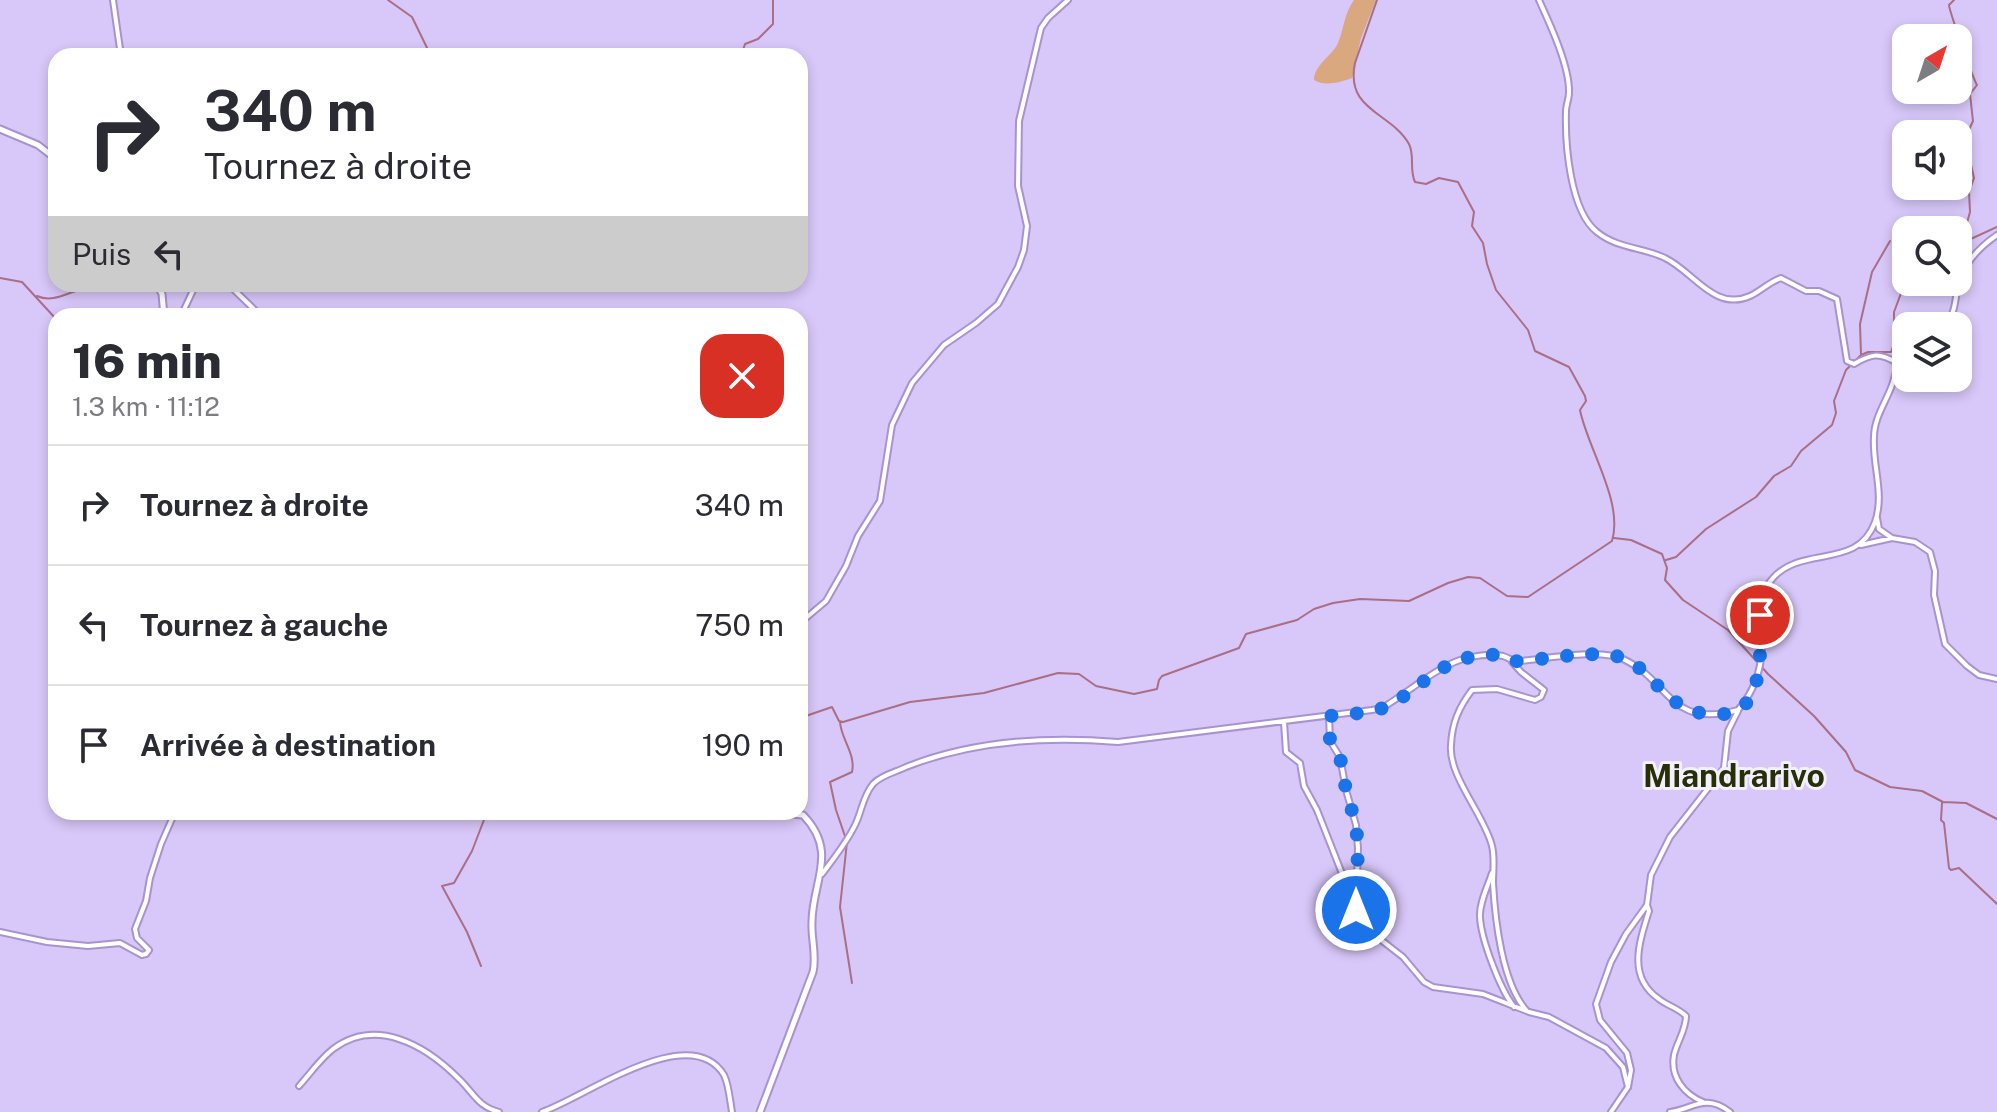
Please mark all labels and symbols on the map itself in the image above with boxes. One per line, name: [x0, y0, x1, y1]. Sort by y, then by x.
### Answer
north arrow: [1892, 24, 1972, 104]
pin: [1726, 581, 1794, 649]
district label: Miandrarivo: [1643, 757, 1825, 794]
position arrow: [1314, 868, 1398, 952]

